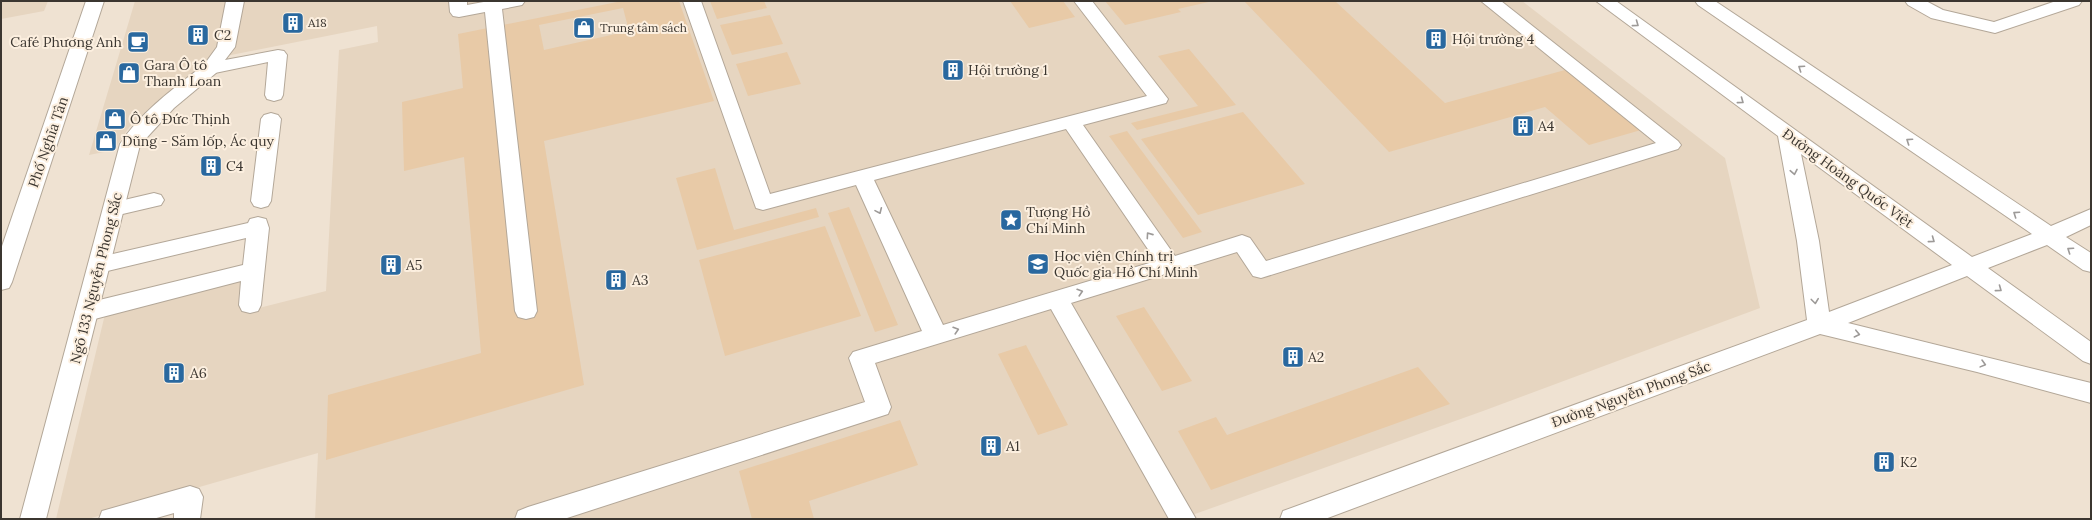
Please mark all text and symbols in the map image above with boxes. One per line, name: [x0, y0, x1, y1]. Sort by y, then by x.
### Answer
building icon: A18: [280, 10, 306, 36]
place label: A18: [307, 15, 327, 30]
shop icon: Trung tâm sách: [571, 15, 597, 41]
one-way arrow: [1632, 19, 1639, 27]
place label: Trung tâm sách: [600, 20, 687, 35]
building icon: C2: [185, 22, 211, 48]
place label: C2: [214, 26, 231, 44]
building icon: Hội trường 4: [1423, 26, 1449, 52]
cafe icon: Café Phương Anh: [125, 29, 151, 55]
place label: Hội trường 4: [1452, 30, 1535, 48]
place label: Café Phương Anh: [10, 33, 122, 51]
place label: Gara Ô tô Thanh Loan: [144, 56, 222, 90]
building icon: Hội trường 1: [940, 57, 966, 83]
shop icon: Gara Ô tô Thanh Loan: [116, 60, 142, 86]
place label: Hội trường 1: [968, 61, 1048, 79]
one-way arrow: [1798, 65, 1805, 73]
street label: Phố Nghĩa Tân: [24, 94, 72, 190]
one-way arrow: [1737, 96, 1744, 103]
shop icon: Ô tô Đức Thịnh: [102, 106, 128, 132]
place label: Ô tô Đức Thịnh: [130, 110, 230, 128]
building icon: A4: [1510, 113, 1536, 139]
place label: A4: [1537, 117, 1555, 135]
street label: Đường Hoàng Quốc Việt: [1779, 124, 1917, 232]
shop icon: Dũng - Săm lốp, Ác quy: [93, 128, 119, 154]
place label: Dũng - Săm lốp, Ác quy: [122, 132, 274, 150]
one-way arrow: [1906, 139, 1913, 146]
building icon: C4: [198, 153, 224, 179]
place label: C4: [226, 157, 244, 175]
one-way arrow: [1790, 169, 1798, 176]
street label: Ngõ 133 Nguyễn Phong Sắc: [66, 191, 126, 365]
place label: Tượng Hồ Chí Minh: [1026, 203, 1091, 237]
place icon: Tượng Hồ Chí Minh: [998, 207, 1024, 233]
one-way arrow: [874, 208, 882, 215]
one-way arrow: [2013, 211, 2020, 219]
one-way arrow: [1146, 232, 1154, 239]
one-way arrow: [1927, 235, 1934, 242]
place label: Học viện Chính trị Quốc gia Hồ Chí Minh: [1054, 247, 1198, 281]
one-way arrow: [2067, 247, 2074, 255]
school or university icon: Học viện Chính trị Quốc gia Hồ Chí Minh: [1025, 251, 1051, 277]
building icon: A5: [378, 252, 404, 278]
place label: A5: [405, 256, 422, 274]
building icon: A3: [603, 267, 629, 293]
place label: A3: [631, 271, 649, 289]
one-way arrow: [1995, 284, 2002, 291]
one-way arrow: [1077, 288, 1084, 297]
one-way arrow: [1811, 298, 1820, 304]
one-way arrow: [952, 326, 959, 334]
one-way arrow: [1853, 329, 1860, 338]
building icon: A2: [1280, 344, 1306, 370]
place label: A2: [1307, 348, 1324, 366]
street label: Đường Nguyễn Phong Sắc: [1549, 357, 1713, 431]
one-way arrow: [1979, 359, 1986, 368]
building icon: A6: [161, 360, 187, 386]
place label: A6: [189, 364, 207, 382]
building icon: A1: [978, 433, 1004, 459]
place label: A1: [1005, 437, 1020, 455]
building icon: K2: [1871, 449, 1897, 475]
place label: K2: [1900, 453, 1917, 471]

